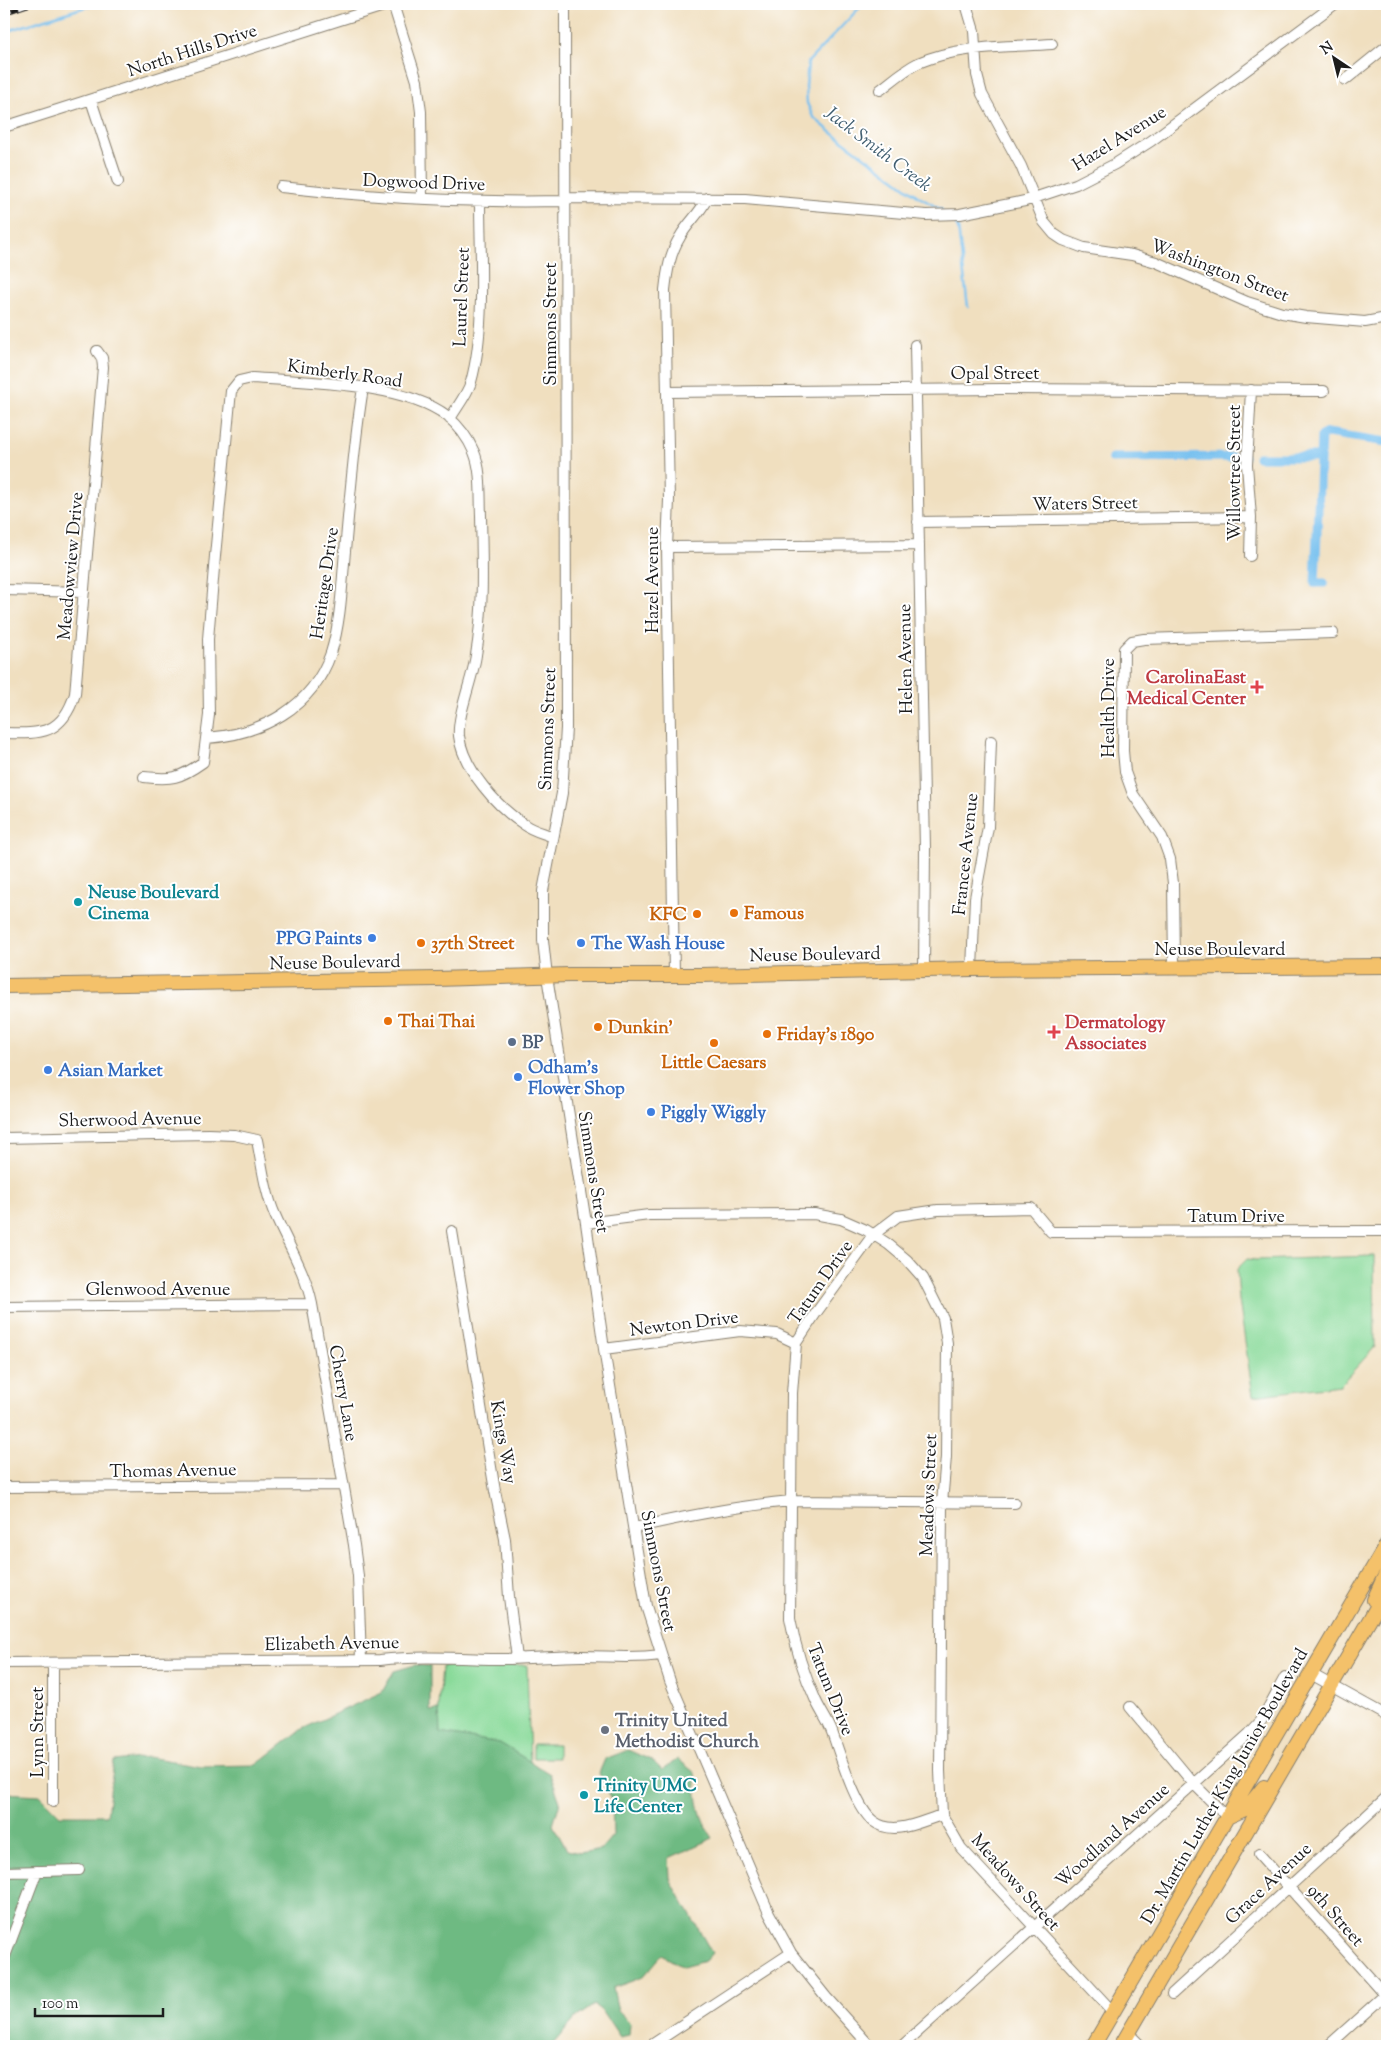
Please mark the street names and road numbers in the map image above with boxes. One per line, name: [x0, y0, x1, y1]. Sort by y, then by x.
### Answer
street label: North Hills Drive: [124, 19, 261, 85]
street label: Hazel Avenue: [1068, 100, 1172, 179]
street label: Dogwood Drive: [362, 169, 486, 199]
street label: Washington Street: [1146, 234, 1292, 310]
street label: Laurel Street: [448, 247, 478, 347]
street label: Simmons Street: [539, 262, 565, 386]
street label: Kimberly Road: [286, 354, 404, 396]
street label: Opal Street: [951, 362, 1039, 388]
street label: Willowtree Street: [1223, 405, 1249, 541]
street label: Meadowview Drive: [53, 491, 91, 641]
street label: Waters Street: [1032, 491, 1138, 519]
street label: Heritage Drive: [305, 526, 347, 641]
street label: Hazel Avenue: [641, 527, 667, 633]
street label: Helen Avenue: [893, 604, 921, 714]
street label: Health Drive: [1097, 658, 1123, 758]
street label: Simmons Street: [534, 667, 564, 791]
street label: Frances Avenue: [948, 792, 986, 917]
street label: Neuse Boulevard: [1154, 938, 1286, 964]
street label: Neuse Boulevard: [749, 942, 881, 970]
street label: Neuse Boulevard: [269, 950, 401, 978]
street label: Sherwood Avenue: [58, 1107, 202, 1135]
street label: Simmons Street: [570, 1109, 615, 1235]
street label: Tatum Drive: [1187, 1205, 1285, 1231]
street label: Tatum Drive: [783, 1236, 860, 1331]
street label: Glenwood Avenue: [86, 1278, 230, 1304]
street label: Newton Drive: [628, 1305, 740, 1345]
street label: Cherry Lane: [321, 1343, 363, 1444]
street label: Kings Way: [482, 1399, 522, 1486]
street label: Meadows Street: [915, 1433, 945, 1557]
street label: Thomas Avenue: [109, 1458, 237, 1486]
street label: Simmons Street: [633, 1508, 682, 1634]
street label: Elizabeth Avenue: [264, 1631, 400, 1659]
street label: Tatum Drive: [799, 1640, 860, 1740]
street label: Dr. Martin Luther King Junior Boulevard: [1136, 1644, 1316, 1930]
street label: Lynn Street: [26, 1687, 52, 1777]
street label: Woodland Avenue: [1050, 1778, 1176, 1895]
street label: Meadows Street: [964, 1829, 1065, 1938]
street label: Grace Avenue: [1220, 1837, 1318, 1931]
street label: 9th Street: [1300, 1879, 1369, 1953]

